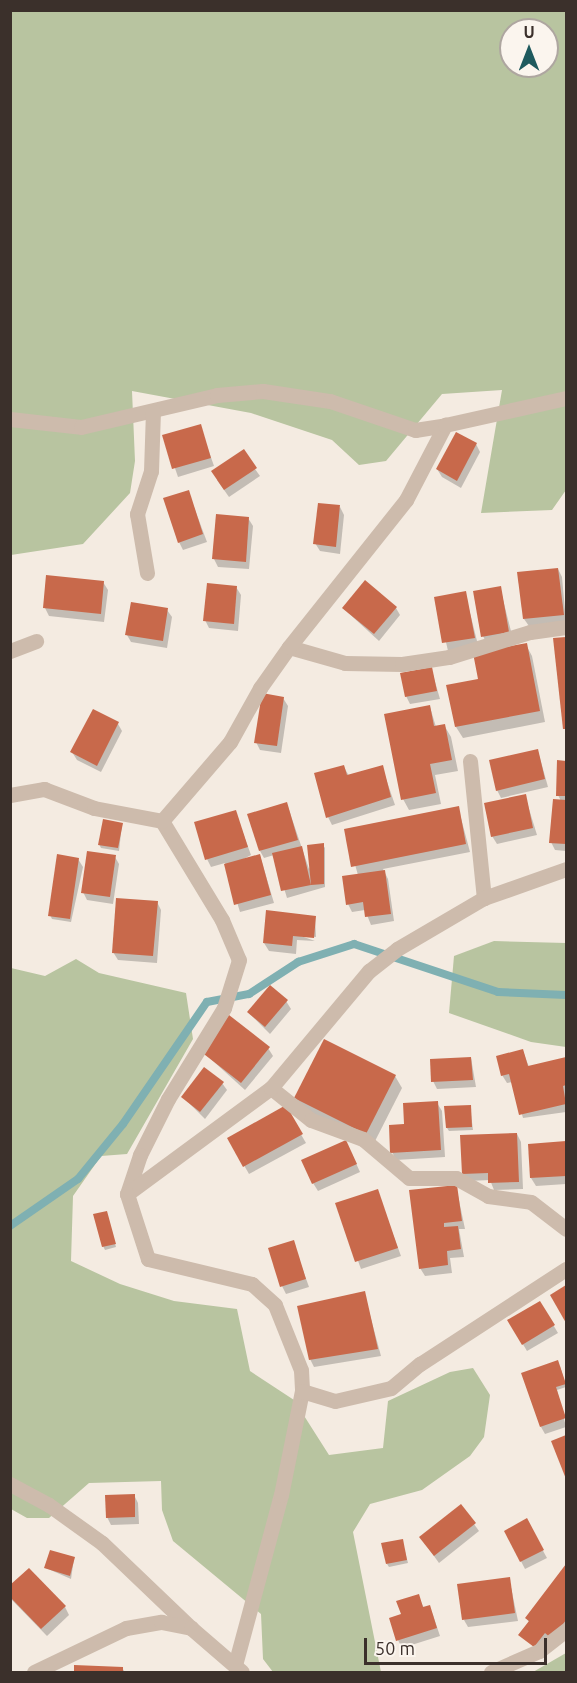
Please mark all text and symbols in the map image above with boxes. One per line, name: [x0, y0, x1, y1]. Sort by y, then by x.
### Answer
north arrow: [499, 18, 559, 78]
text: U: [523, 23, 535, 41]
scale bar: [367, 1626, 550, 1664]
text: 50 m: [375, 1638, 415, 1658]

